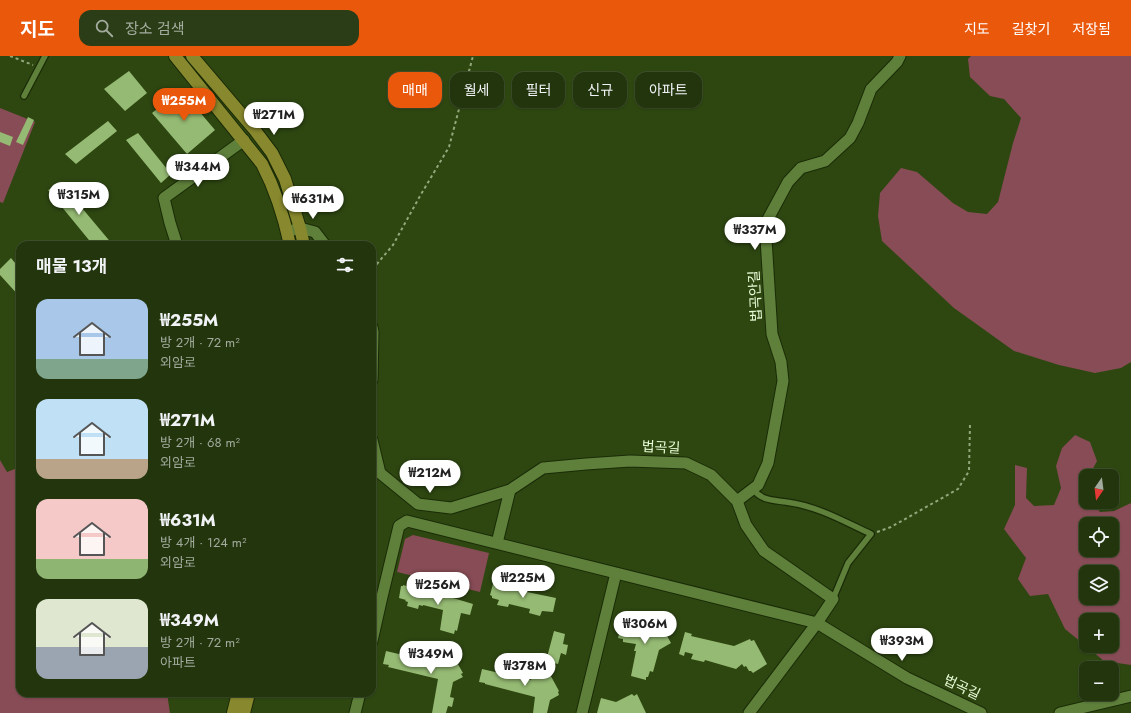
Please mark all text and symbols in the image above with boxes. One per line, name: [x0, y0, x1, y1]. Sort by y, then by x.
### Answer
search box: [79, 10, 359, 46]
text: 지도: [20, 16, 55, 43]
icon: search: [93, 17, 115, 39]
text: 장소 검색: [125, 18, 185, 40]
text: 지도: [964, 19, 990, 39]
text: 길찾기: [1012, 19, 1050, 39]
text: 저장됨: [1072, 19, 1111, 39]
chip: 매매: [388, 72, 442, 108]
chip: 월세: [450, 72, 504, 108]
chip: 필터: [512, 72, 565, 108]
chip: 신규: [573, 72, 627, 108]
chip: 아파트: [635, 72, 702, 108]
pin: ₩255M: [156, 88, 212, 122]
text: ₩255M: [162, 91, 206, 110]
pin: ₩271M: [246, 102, 302, 136]
text: ₩271M: [253, 105, 295, 124]
pin: ₩344M: [170, 154, 226, 188]
text: ₩344M: [175, 157, 221, 176]
pin: ₩315M: [51, 182, 107, 216]
text: ₩315M: [58, 185, 100, 204]
pin: ₩631M: [285, 186, 341, 220]
text: ₩631M: [292, 189, 334, 208]
pin: ₩337M: [727, 217, 783, 251]
text: ₩337M: [733, 220, 777, 239]
text: 매물 13개: [36, 254, 107, 278]
icon: filters: [334, 254, 356, 276]
street label: 법곡안길: [744, 270, 766, 322]
text: ₩255M: [160, 308, 218, 332]
icon: home: [68, 315, 116, 363]
text: 방 2개 · 72 m²: [160, 333, 240, 352]
text: 외암로: [160, 353, 196, 372]
text: ₩271M: [160, 408, 215, 432]
icon: home: [68, 415, 116, 463]
text: 방 2개 · 68 m²: [160, 433, 240, 452]
street label: 법곡길: [641, 436, 681, 458]
text: 외암로: [160, 453, 196, 472]
pin: ₩212M: [402, 460, 458, 494]
text: ₩212M: [409, 463, 451, 482]
north arrow: [1079, 469, 1119, 509]
map controls: [1079, 469, 1119, 701]
text: ₩631M: [160, 508, 216, 532]
icon: home: [68, 515, 116, 563]
button: locate: [1079, 517, 1119, 557]
text: 방 4개 · 124 m²: [160, 533, 246, 552]
text: 외암로: [160, 553, 196, 572]
pin: ₩225M: [495, 565, 551, 599]
button: layers: [1079, 565, 1119, 605]
text: ₩225M: [501, 568, 545, 587]
pin: ₩256M: [410, 572, 466, 606]
text: ₩256M: [416, 575, 460, 594]
text: ₩349M: [160, 608, 219, 632]
pin: ₩306M: [617, 611, 673, 645]
button: +: [1079, 613, 1119, 653]
text: ₩306M: [623, 614, 667, 633]
icon: home: [68, 615, 116, 663]
pin: ₩393M: [874, 628, 930, 662]
text: ₩393M: [880, 631, 924, 650]
text: 방 2개 · 72 m²: [160, 633, 240, 652]
pin: ₩349M: [403, 641, 459, 675]
text: ₩349M: [408, 644, 454, 663]
text: 아파트: [160, 653, 196, 672]
pin: ₩378M: [497, 653, 553, 687]
text: ₩378M: [503, 656, 547, 675]
button: −: [1079, 661, 1119, 701]
street label: 법곡길: [940, 670, 984, 704]

